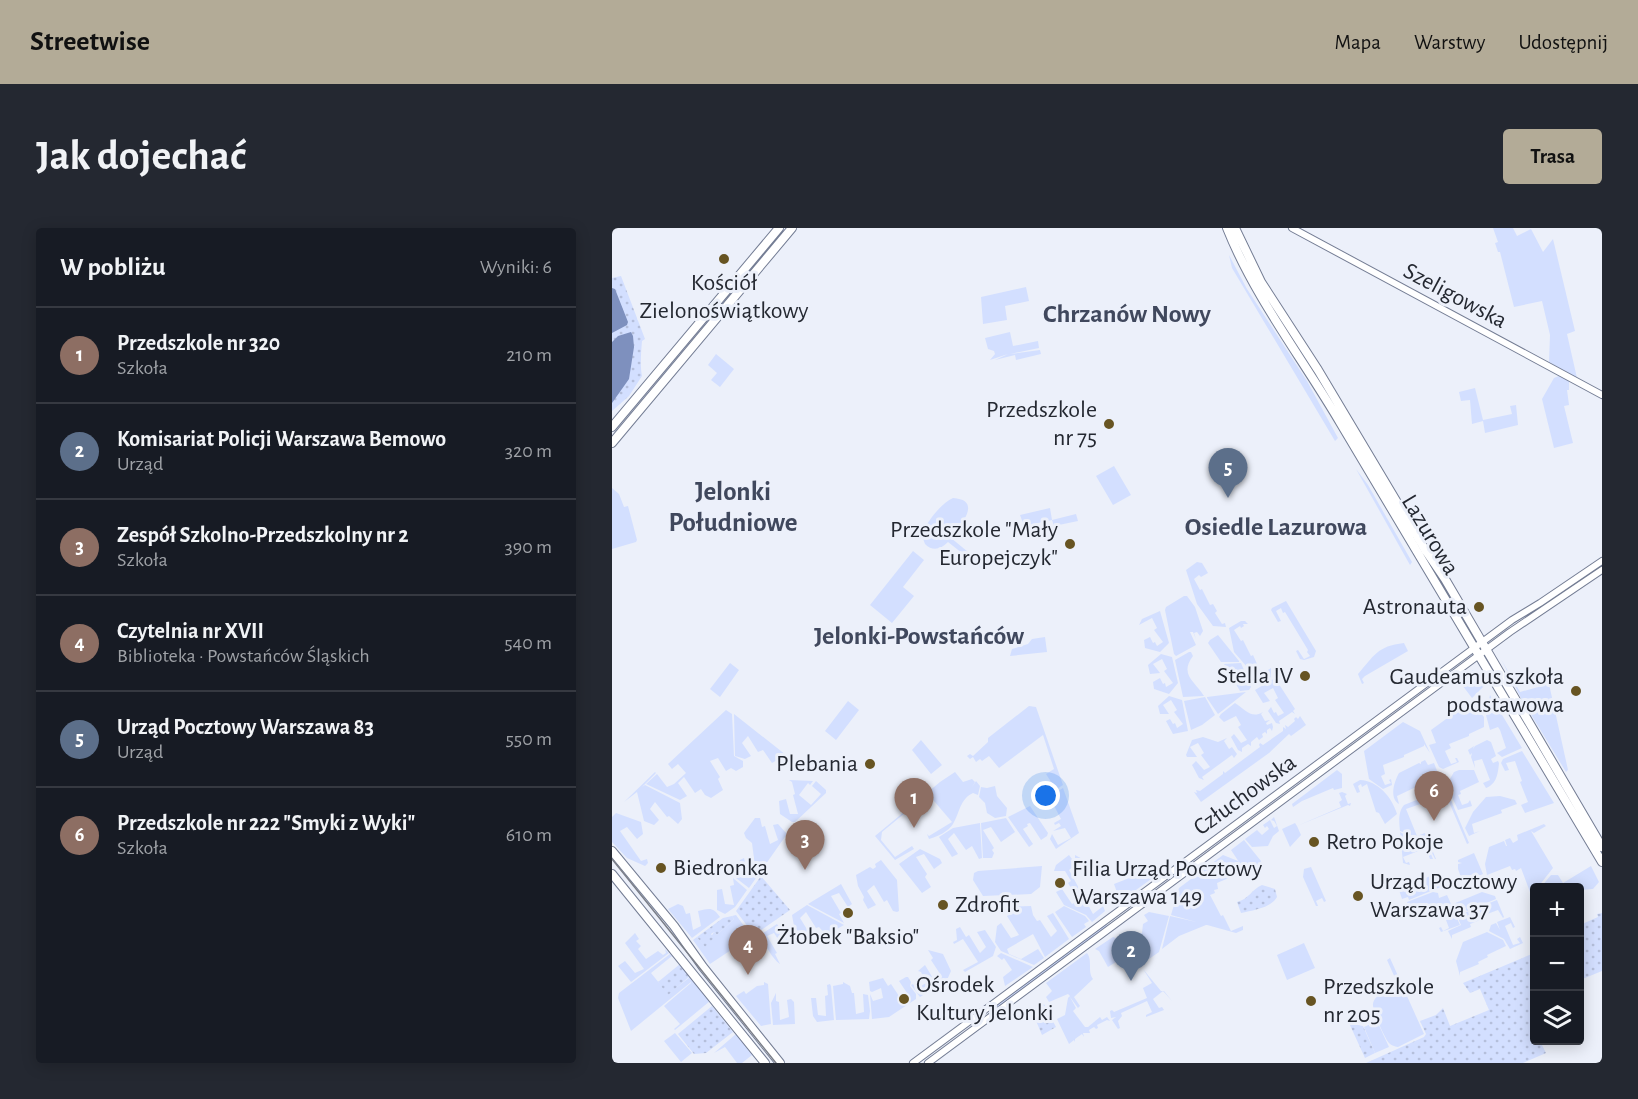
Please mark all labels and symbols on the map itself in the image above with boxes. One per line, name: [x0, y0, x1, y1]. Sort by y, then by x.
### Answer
marker: Kościół Zielonoświątkowy: [717, 252, 731, 266]
street label: Szeligowska: [1399, 259, 1511, 333]
place label: Kościół Zielonoświątkowy: [639, 271, 809, 323]
district label: Chrzanów Nowy: [1043, 301, 1211, 327]
place label: Przedszkole nr 75: [986, 398, 1097, 450]
marker: Przedszkole nr 75: [1102, 417, 1116, 431]
pin: 5: [1208, 448, 1248, 498]
district label: Jelonki Południowe: [668, 478, 798, 536]
street label: Lazurowa: [1397, 491, 1463, 579]
district label: Osiedle Lazurowa: [1185, 514, 1367, 540]
place label: Przedszkole "Mały Europejczyk": [890, 518, 1058, 570]
marker: Przedszkole "Mały Europejczyk": [1063, 537, 1077, 551]
place label: Astronauta: [1363, 595, 1467, 619]
marker: Astronauta: [1472, 600, 1486, 614]
district label: Jelonki-Powstańców: [814, 623, 1025, 649]
place label: Stella IV: [1217, 664, 1293, 688]
place label: Gaudeamus szkoła podstawowa: [1389, 665, 1564, 717]
marker: Stella IV: [1298, 669, 1312, 683]
marker: Gaudeamus szkoła podstawowa: [1569, 684, 1583, 698]
street label: Człuchowska: [1189, 750, 1301, 840]
place label: Plebania: [776, 752, 858, 776]
marker: Plebania: [863, 757, 877, 771]
pin: 6: [1414, 772, 1454, 821]
pin: 1: [894, 778, 934, 828]
your location: [1031, 781, 1060, 810]
pin: 3: [786, 820, 824, 870]
place label: Retro Pokoje: [1326, 830, 1444, 854]
marker: Retro Pokoje: [1307, 835, 1321, 849]
place label: Biedronka: [673, 856, 768, 880]
place label: Filia Urząd Pocztowy Warszawa 149: [1072, 857, 1262, 909]
marker: Biedronka: [654, 861, 668, 875]
place label: Urząd Pocztowy Warszawa 37: [1370, 870, 1517, 922]
marker: Filia Urząd Pocztowy Warszawa 149: [1053, 876, 1067, 890]
marker: Urząd Pocztowy Warszawa 37: [1351, 889, 1365, 903]
place label: Zdrofit: [955, 893, 1020, 917]
marker: Zdrofit: [936, 898, 950, 912]
marker: Żłobek "Baksio": [841, 906, 855, 920]
place label: Żłobek "Baksio": [777, 924, 919, 949]
pin: 4: [728, 926, 768, 975]
pin: 2: [1112, 932, 1150, 981]
place label: Ośrodek Kultury Jelonki: [916, 973, 1053, 1025]
place label: Przedszkole nr 205: [1323, 975, 1434, 1027]
marker: Ośrodek Kultury Jelonki: [897, 992, 911, 1006]
marker: Przedszkole nr 205: [1304, 994, 1318, 1008]

